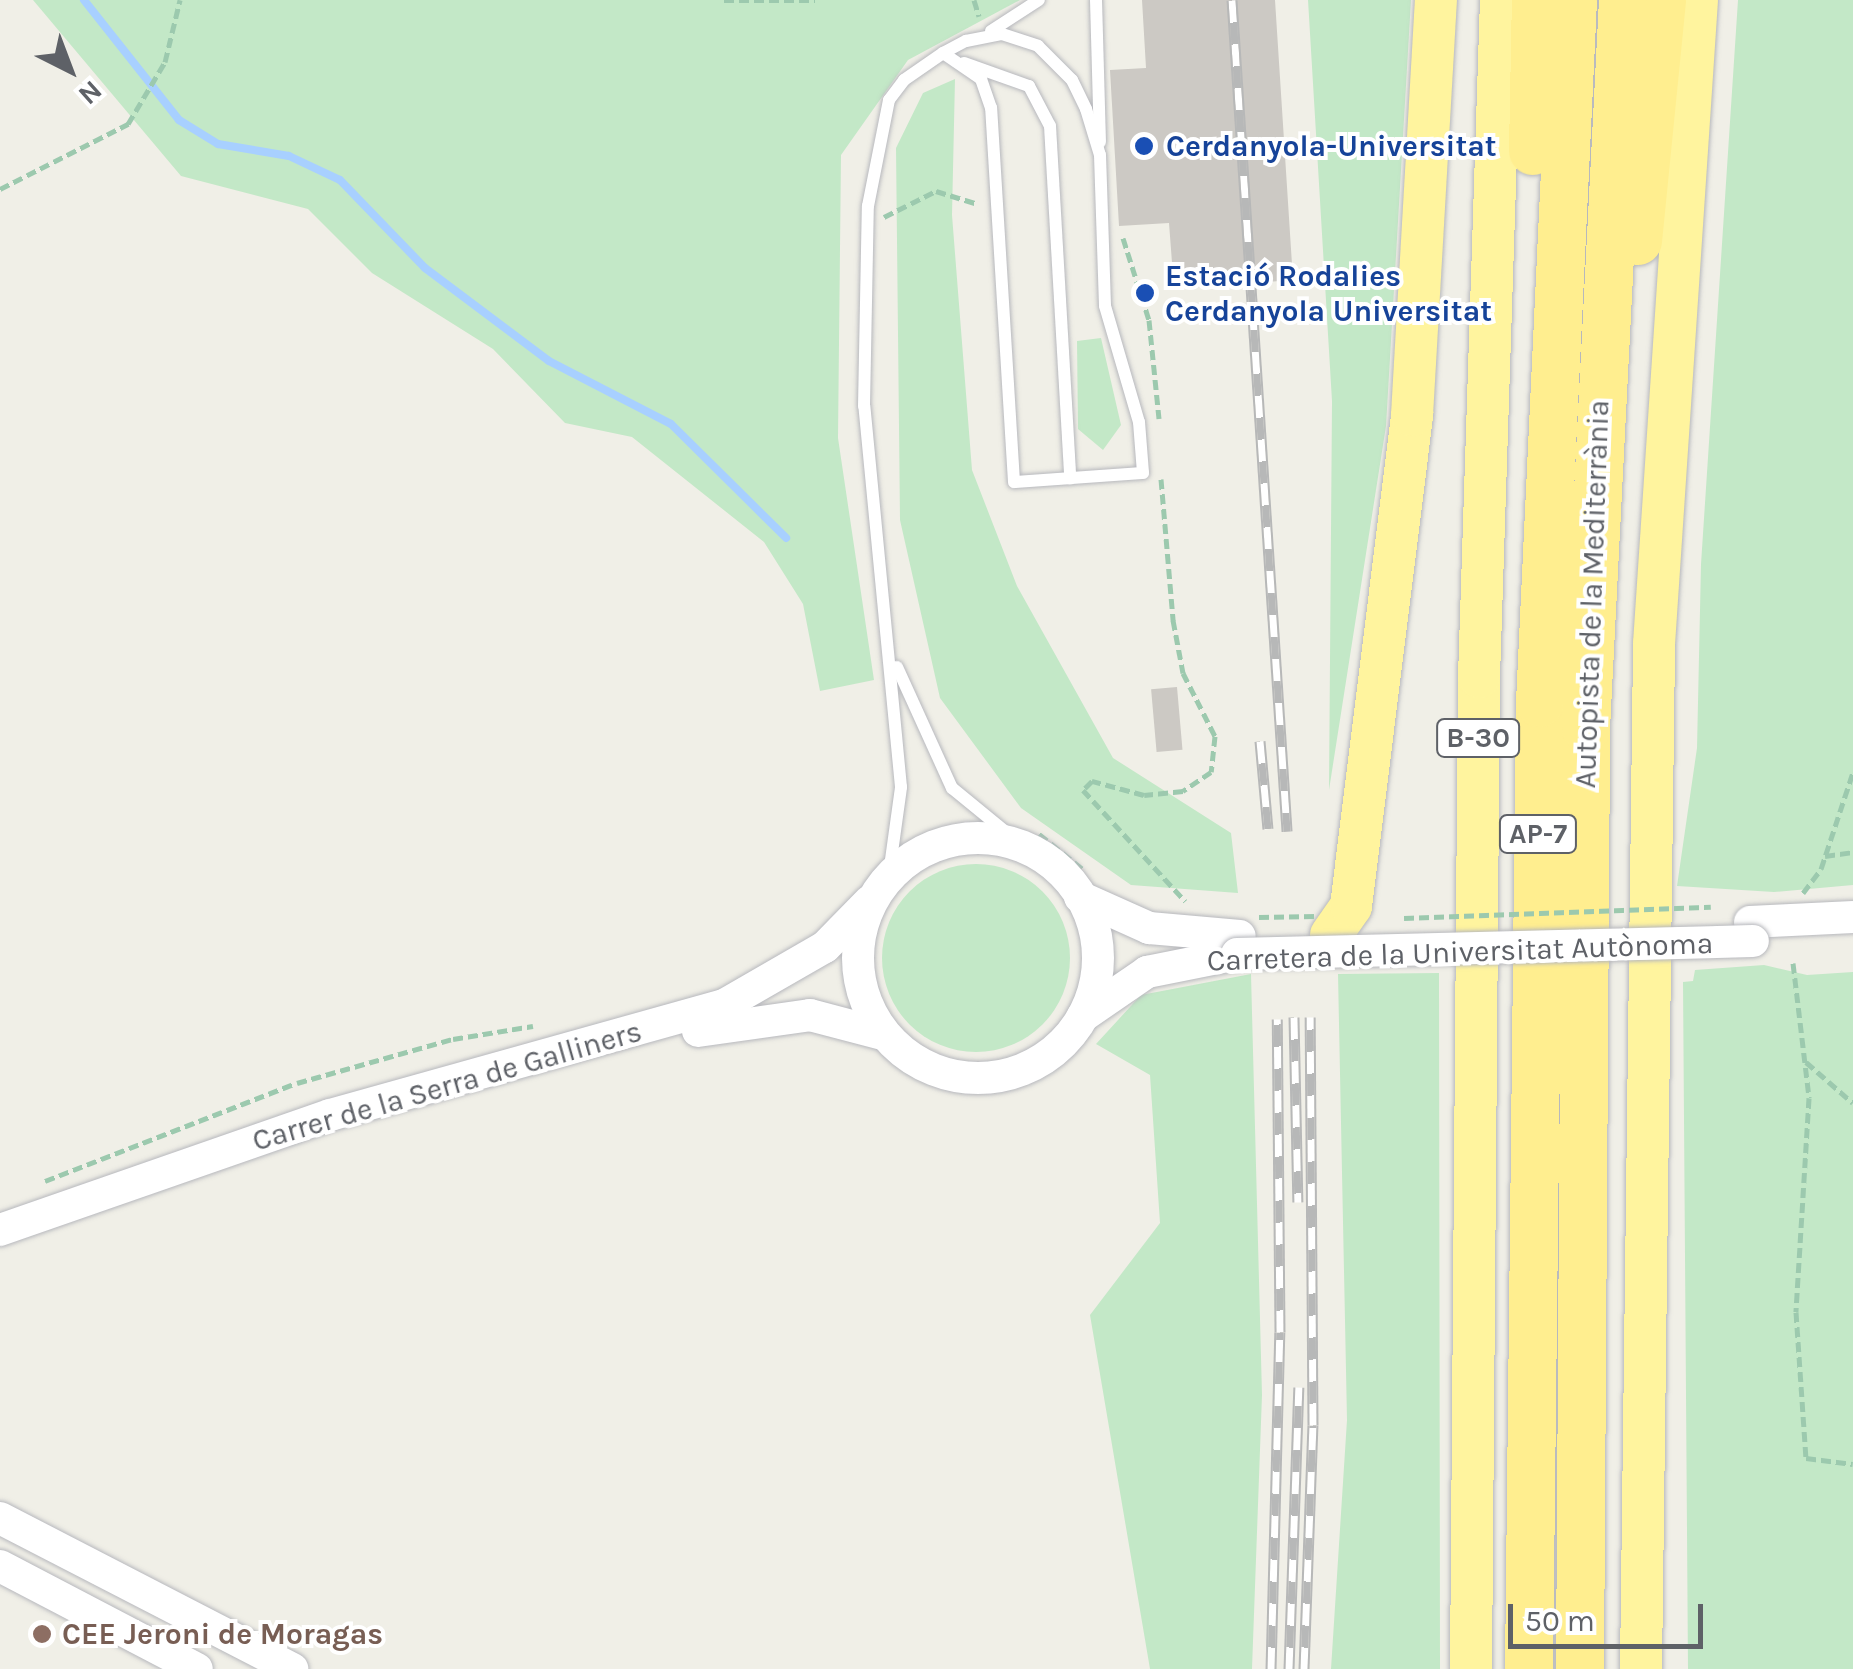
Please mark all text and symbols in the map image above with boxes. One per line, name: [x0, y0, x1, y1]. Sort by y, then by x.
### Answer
north arrow: [20, 20, 120, 120]
text: N: [72, 74, 109, 112]
place label: Cerdanyola-Universitat: [1166, 128, 1497, 164]
marker: Cerdanyola-Universitat: [1131, 133, 1157, 159]
place label: Estació Rodalies Cerdanyola Universitat: [1165, 258, 1492, 328]
marker: Estació Rodalies Cerdanyola Universitat: [1134, 282, 1156, 304]
street label: Autopista de la Mediterrània: [1567, 399, 1617, 789]
road number: B-30: [1436, 715, 1520, 761]
road number: AP-7: [1498, 811, 1578, 857]
street label: Carretera de la Universitat Autònoma: [1206, 925, 1714, 979]
street label: Carrer de la Serra de Galliners: [248, 1013, 646, 1159]
scale bar: [1513, 1584, 1708, 1646]
text: 50 m: [1525, 1603, 1595, 1639]
place label: CEE Jeroni de Moragas: [62, 1616, 383, 1652]
marker: CEE Jeroni de Moragas: [31, 1623, 53, 1645]

